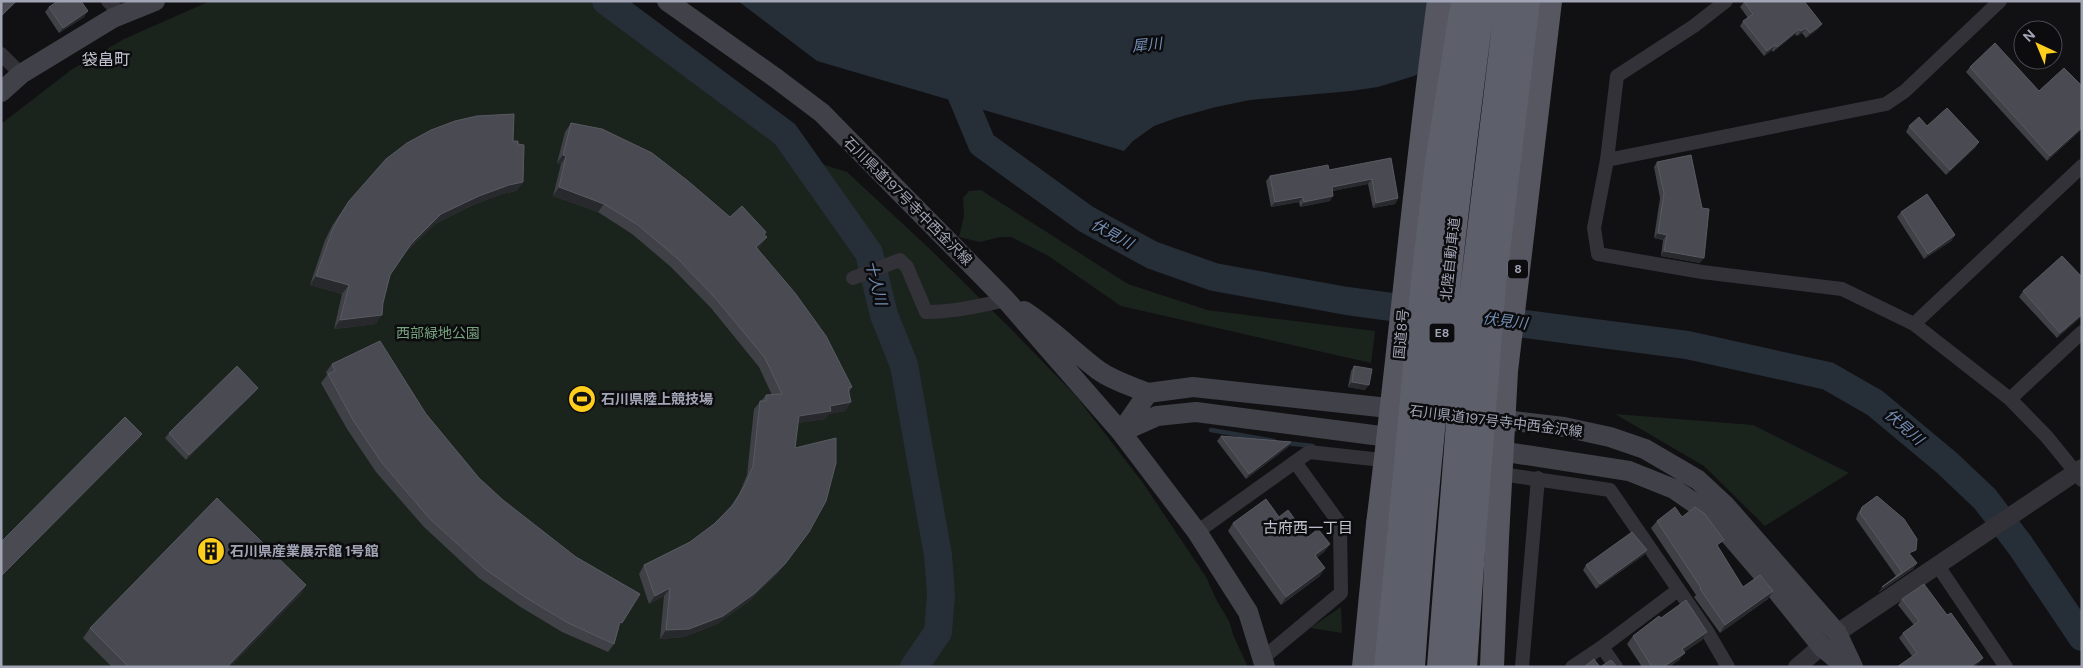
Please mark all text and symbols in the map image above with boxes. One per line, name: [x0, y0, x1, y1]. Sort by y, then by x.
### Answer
north arrow: [2013, 20, 2063, 70]
text: N: [2019, 26, 2039, 46]
water label: 犀川: [1131, 33, 1165, 57]
district label: 袋畠町: [82, 49, 130, 70]
street label: 石川県道197号寺中西金沢線: [840, 133, 976, 269]
water label: 伏見川: [1087, 214, 1138, 255]
street label: 北陸自動車道: [1437, 216, 1463, 302]
water label: 十人川: [861, 259, 892, 309]
road number: 8: [1508, 260, 1528, 278]
street label: 国道8号: [1390, 308, 1412, 360]
water label: 伏見川: [1481, 308, 1531, 334]
road number: E8: [1430, 323, 1454, 342]
park label: 西部緑地公園: [396, 324, 480, 342]
sports icon: 石川県陸上競技場: [567, 384, 597, 414]
place label: 石川県陸上競技場: [601, 390, 713, 408]
street label: 石川県道197号寺中西金沢線: [1408, 401, 1584, 441]
water label: 伏見川: [1880, 405, 1929, 451]
district label: 古府西一丁目: [1263, 518, 1353, 538]
building icon: 石川県産業展示館 1号館: [196, 536, 226, 566]
place label: 石川県産業展示館 1号館: [230, 542, 378, 560]

